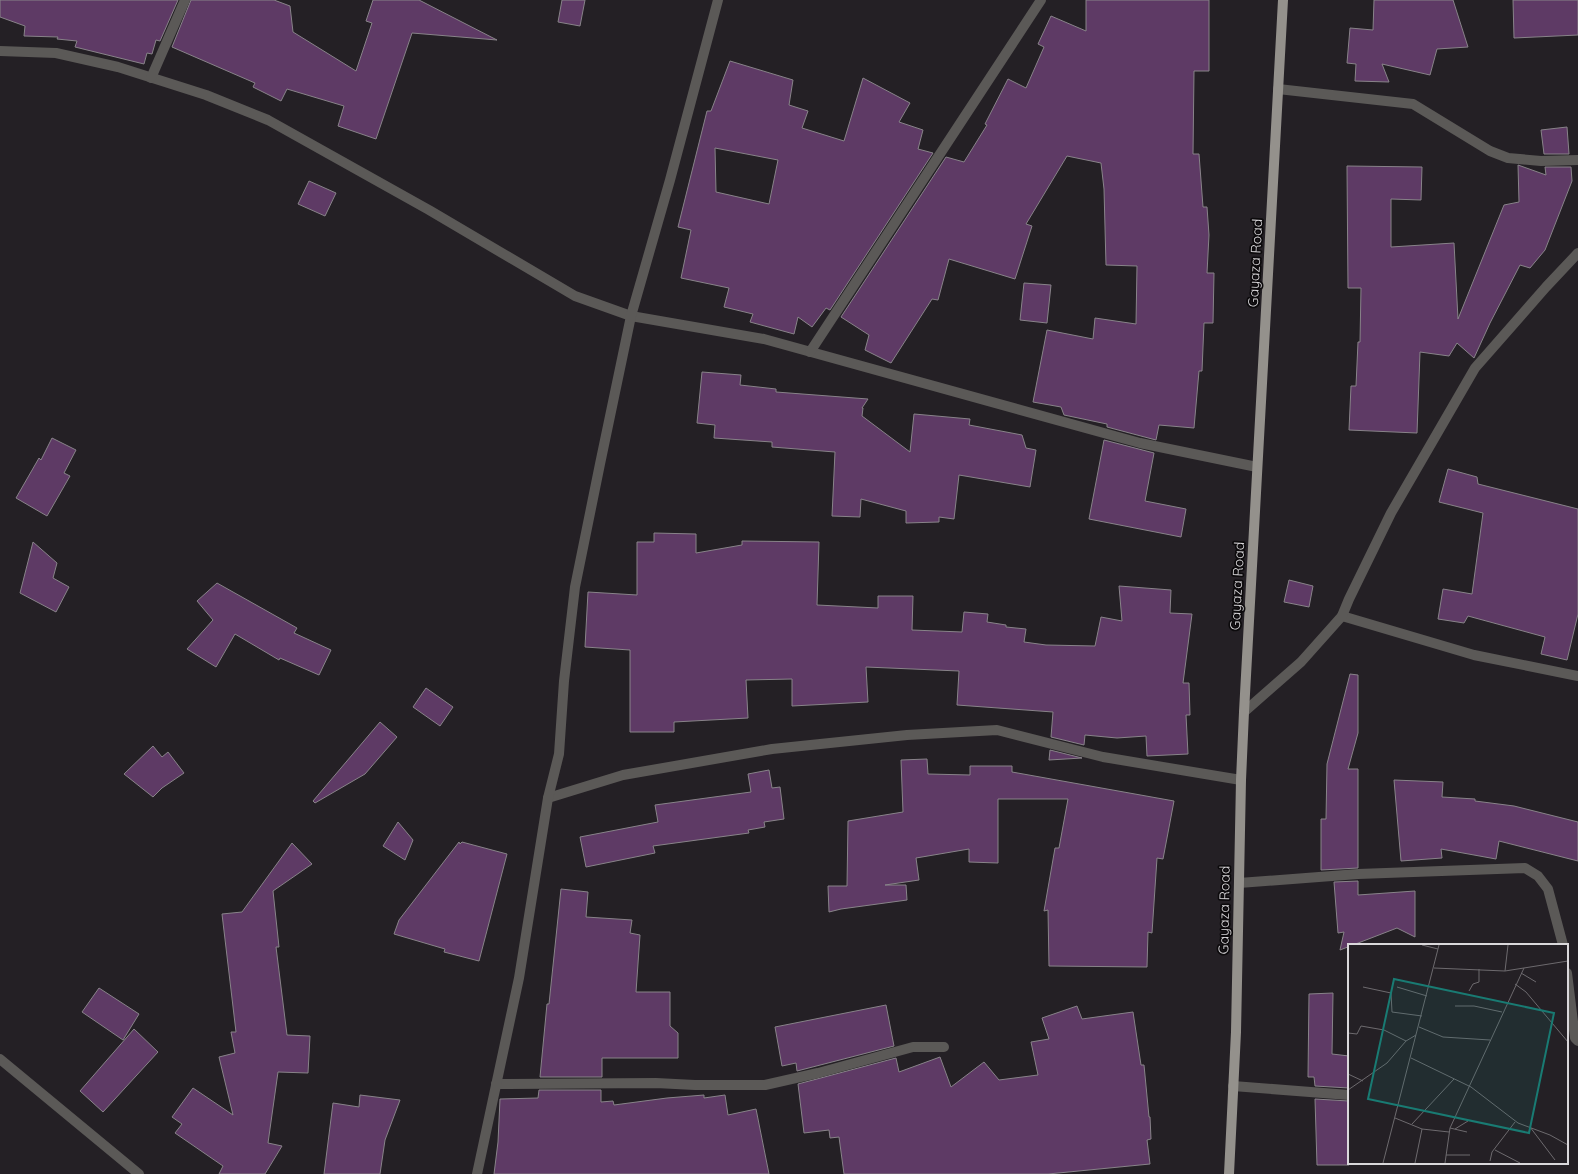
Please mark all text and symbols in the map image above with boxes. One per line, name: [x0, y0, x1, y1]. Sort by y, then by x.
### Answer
street label: Gayaza Road: [1244, 218, 1266, 308]
street label: Gayaza Road: [1226, 541, 1248, 631]
street label: Gayaza Road: [1214, 866, 1234, 954]
inset map: [1348, 944, 1568, 1164]

